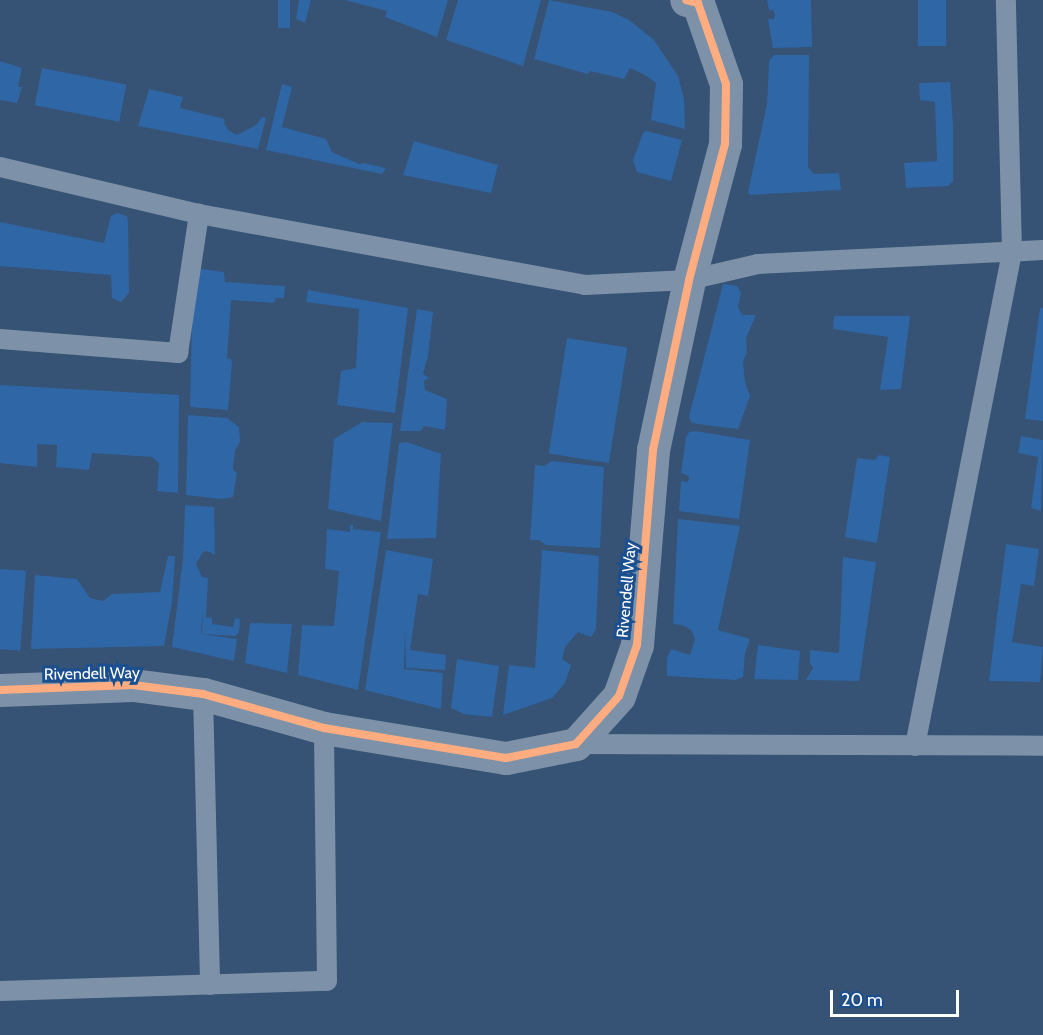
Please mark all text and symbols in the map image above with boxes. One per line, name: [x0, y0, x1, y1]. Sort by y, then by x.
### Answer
street label: Rivendell Way: [613, 541, 641, 639]
street label: Rivendell Way: [44, 664, 140, 684]
scale bar: [833, 978, 962, 1016]
text: 20 m: [841, 989, 883, 1011]

